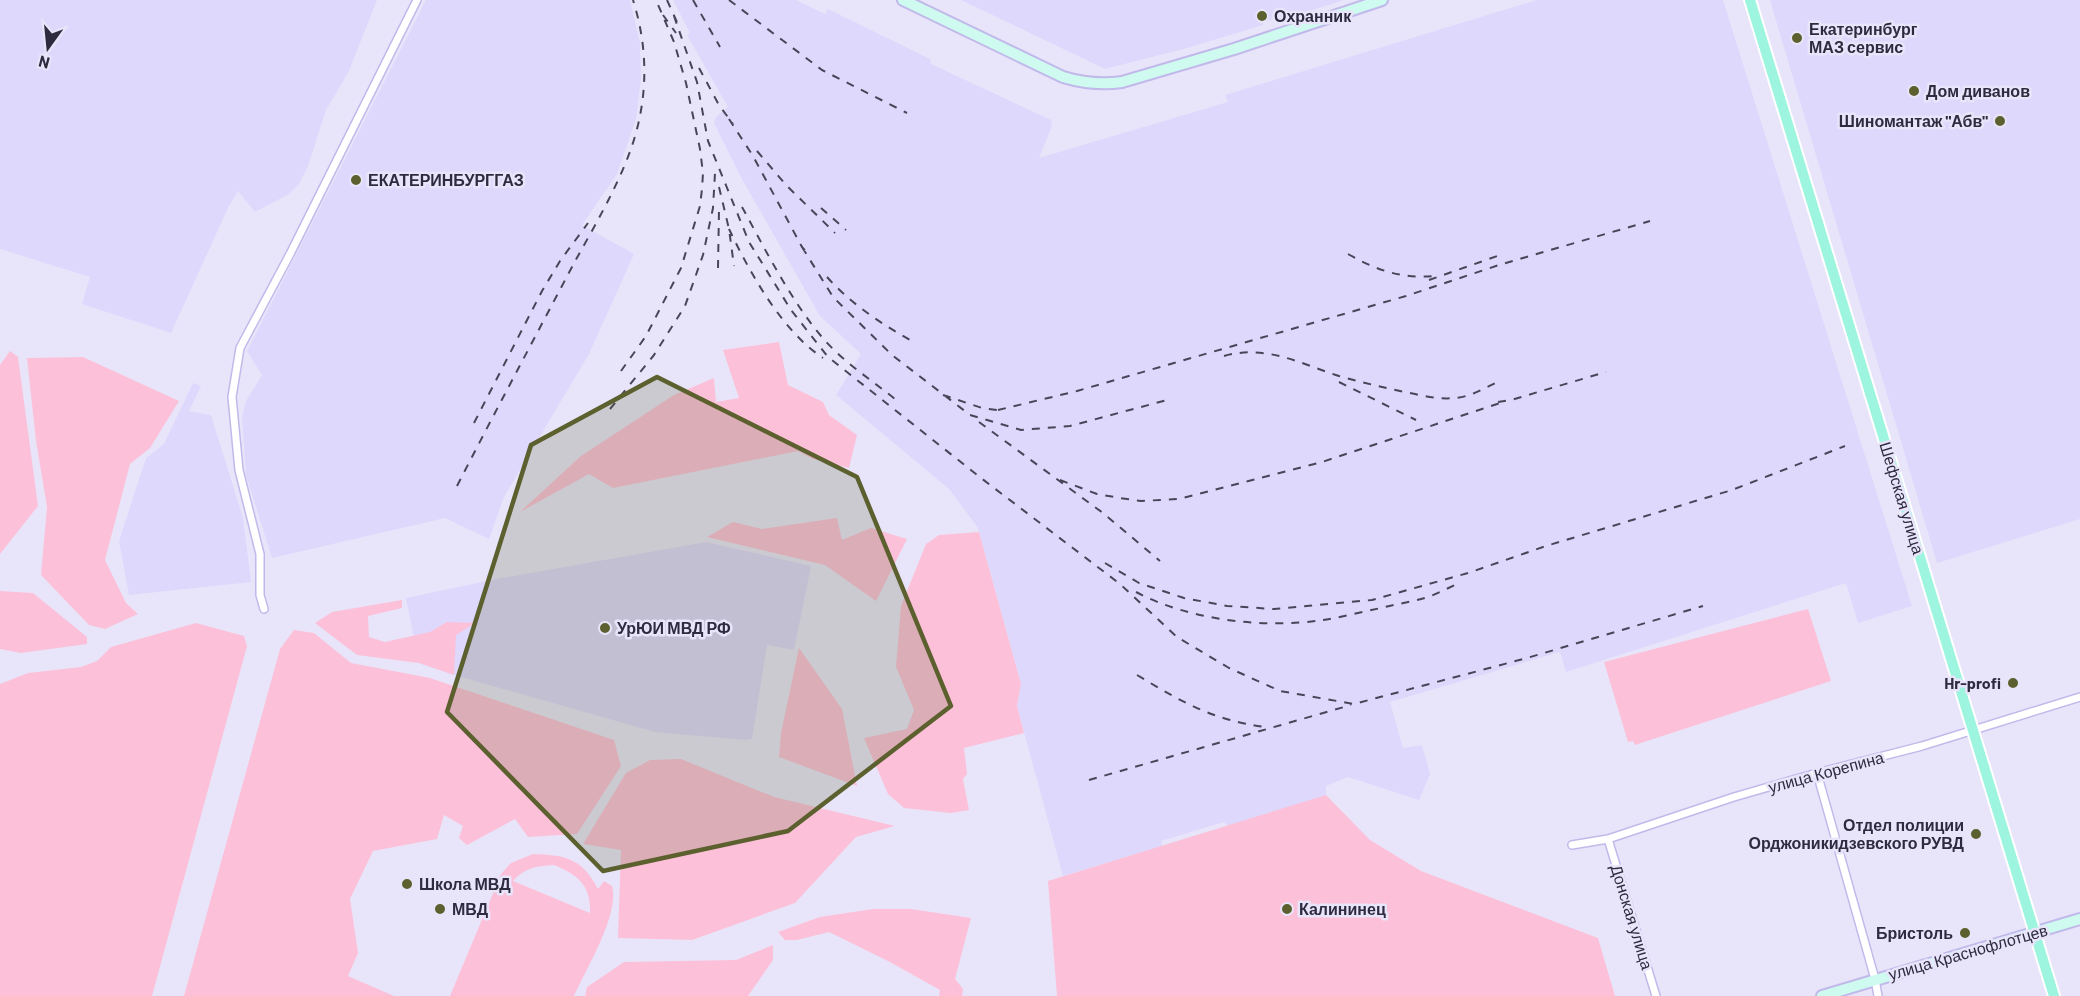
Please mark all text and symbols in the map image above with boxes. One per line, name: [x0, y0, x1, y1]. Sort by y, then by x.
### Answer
place label: Охранник: [1274, 6, 1352, 25]
marker: Охранник: [1255, 9, 1269, 23]
north arrow: [18, 18, 78, 78]
place label: Екатеринбург МАЗ сервис: [1809, 19, 1918, 56]
marker: Екатеринбург МАЗ сервис: [1790, 31, 1804, 45]
text: N: [36, 52, 52, 74]
place label: Дом диванов: [1926, 81, 2030, 100]
marker: Дом диванов: [1907, 84, 1921, 98]
place label: Шиномантаж "Абв": [1839, 111, 1988, 130]
marker: Шиномантаж "Абв": [1993, 114, 2007, 128]
place label: ЕКАТЕРИНБУРГГАЗ: [368, 170, 524, 189]
marker: ЕКАТЕРИНБУРГГАЗ: [349, 173, 363, 187]
street label: Шефская улица: [1876, 439, 1929, 557]
place label: УрЮИ МВД РФ: [617, 618, 731, 637]
marker: УрЮИ МВД РФ: [598, 621, 612, 635]
place label: Hr-profi: [1944, 673, 2001, 692]
marker: Hr-profi: [2006, 676, 2020, 690]
street label: улица Корепина: [1766, 747, 1886, 796]
place label: Отдел полиции Орджоникидзевского РУВД: [1748, 815, 1965, 852]
marker: Отдел полиции Орджоникидзевского РУВД: [1969, 827, 1983, 841]
street label: Донская улица: [1607, 862, 1658, 972]
place label: Школа МВД: [419, 874, 511, 893]
marker: Школа МВД: [400, 877, 414, 891]
place label: МВД: [452, 899, 489, 918]
place label: Калининец: [1299, 899, 1386, 918]
marker: МВД: [433, 902, 447, 916]
marker: Калининец: [1280, 902, 1294, 916]
street label: улица Краснофлотцев: [1886, 920, 2050, 983]
place label: Бристоль: [1876, 923, 1953, 942]
marker: Бристоль: [1958, 926, 1972, 940]

